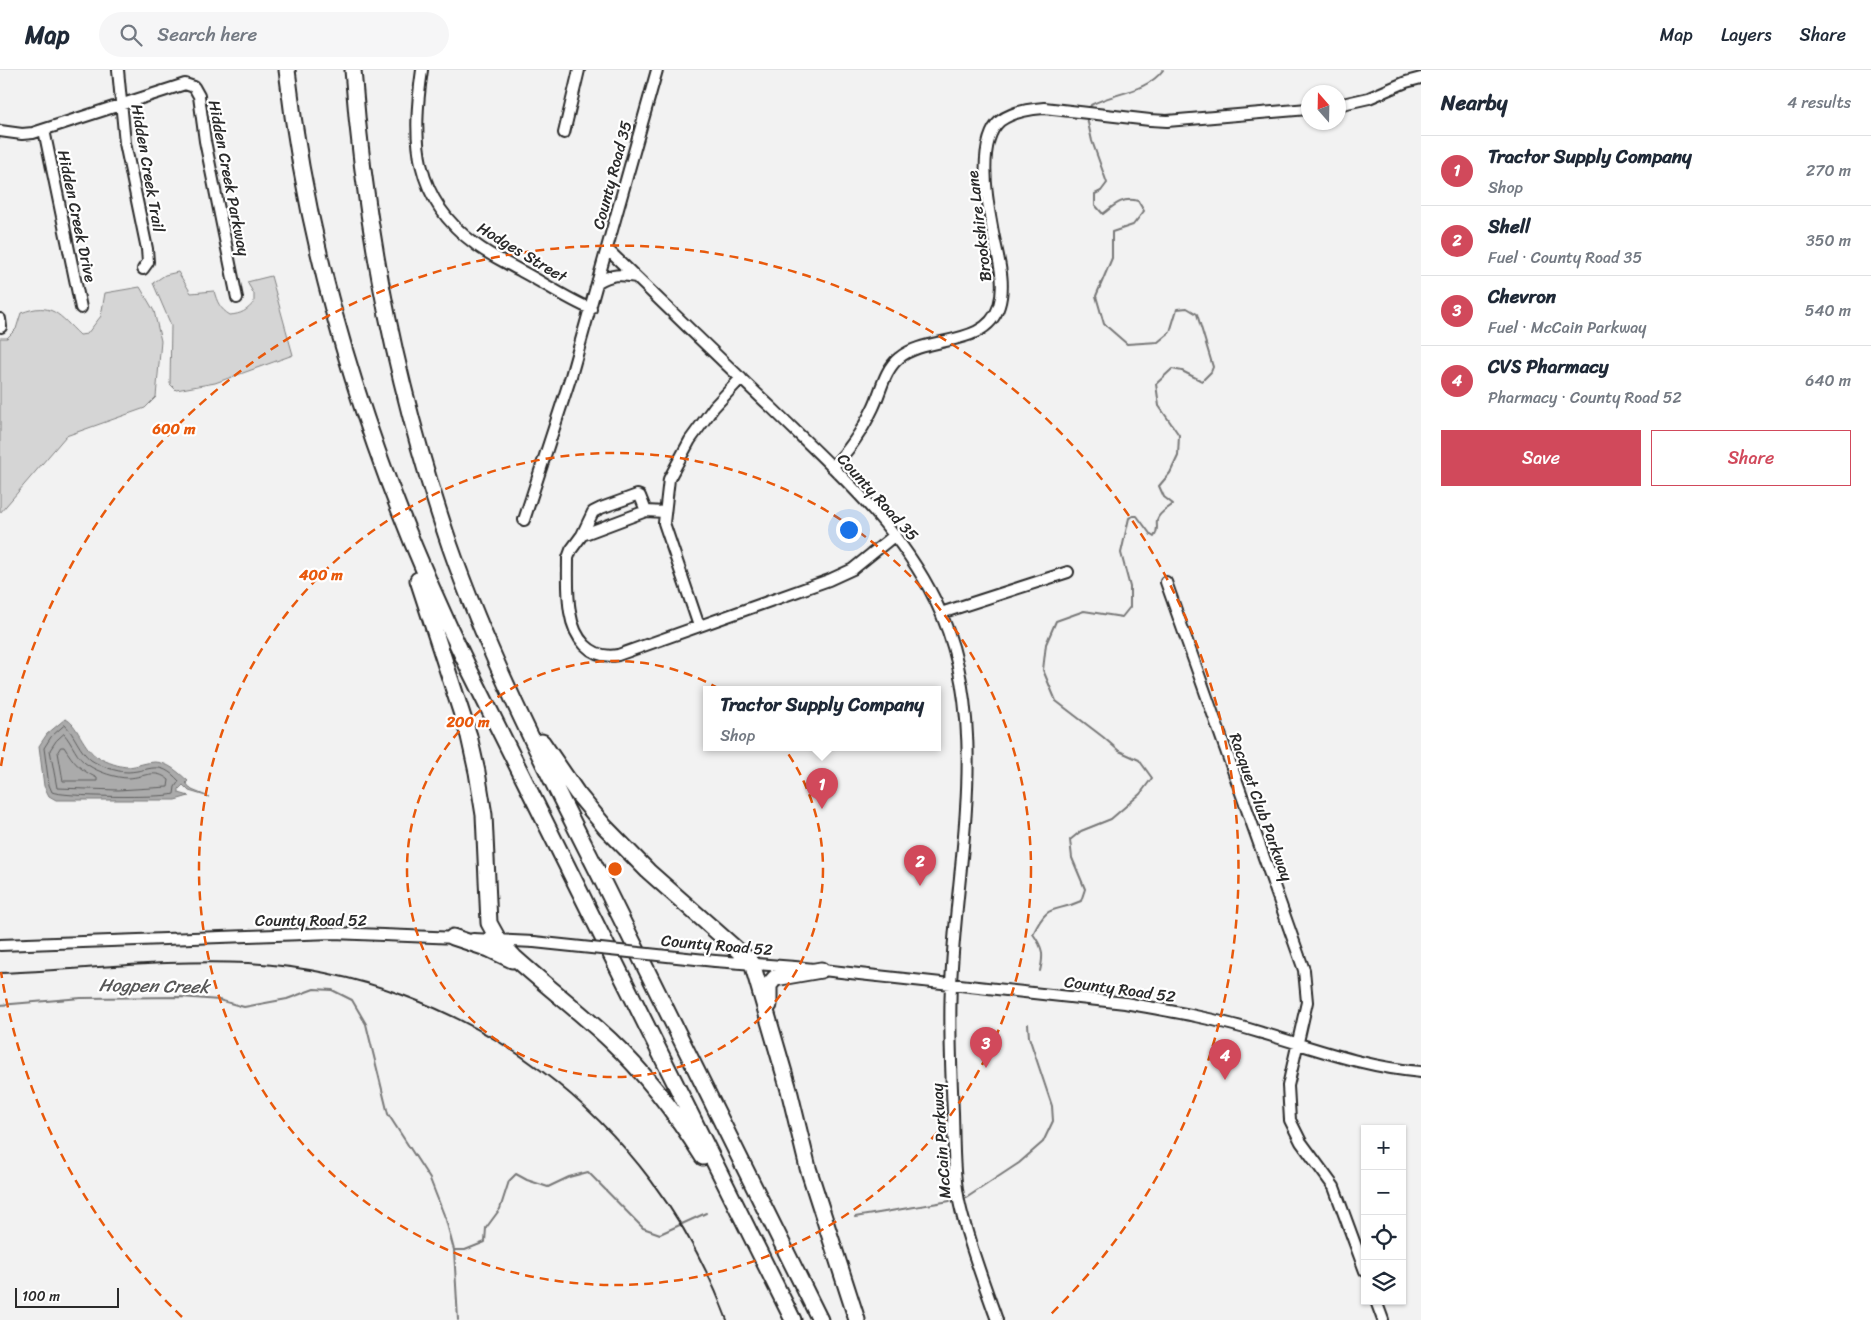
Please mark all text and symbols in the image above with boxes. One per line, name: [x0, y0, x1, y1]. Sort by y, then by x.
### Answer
search box: [99, 12, 449, 57]
text: Map: [25, 14, 69, 56]
text: Search here: [157, 18, 257, 51]
text: Map: [1660, 19, 1693, 51]
text: Layers: [1721, 19, 1772, 51]
text: Share: [1800, 19, 1846, 51]
icon: search: [117, 21, 145, 49]
text: Nearby: [1441, 84, 1507, 122]
north arrow: [1301, 85, 1346, 130]
text: 4 results: [1787, 88, 1851, 117]
street label: Hidden Creek Parkway: [200, 97, 259, 259]
street label: Hidden Creek Trail: [122, 102, 174, 235]
street label: County Road 35: [584, 117, 640, 233]
text: Tractor Supply Company: [1488, 140, 1692, 173]
street label: Hidden Creek Drive: [49, 147, 105, 285]
text: 1: [1454, 156, 1460, 185]
text: 270 m: [1806, 156, 1851, 185]
street label: Brookshire Lane: [958, 169, 1000, 283]
text: Shop: [1488, 173, 1523, 202]
text: Shell: [1488, 210, 1530, 243]
street label: Hodges Street: [471, 214, 573, 291]
text: 2: [1452, 226, 1462, 255]
text: 350 m: [1806, 226, 1851, 255]
text: Fuel · County Road 35: [1488, 243, 1642, 272]
text: Chevron: [1488, 280, 1556, 313]
text: 3: [1453, 296, 1461, 325]
text: 540 m: [1805, 296, 1851, 325]
text: Fuel · McCain Parkway: [1488, 313, 1646, 342]
text: CVS Pharmacy: [1488, 350, 1609, 383]
text: 4: [1452, 366, 1462, 395]
text: 640 m: [1805, 366, 1851, 395]
text: Pharmacy · County Road 52: [1488, 383, 1682, 412]
text: 600 m: [152, 416, 196, 442]
button: Save: [1441, 430, 1641, 486]
button: Share: [1651, 430, 1851, 486]
street label: County Road 35: [830, 446, 926, 548]
your location: [836, 517, 862, 543]
text: 400 m: [298, 562, 343, 588]
popup: [703, 686, 941, 751]
text: Tractor Supply Company: [720, 688, 924, 721]
text: 200 m: [445, 709, 490, 735]
text: Shop: [720, 721, 755, 750]
street label: Racquet Club Parkway: [1221, 729, 1302, 886]
pin: 1: [806, 768, 838, 809]
pin: 2: [904, 845, 936, 886]
centre of rings: [606, 860, 624, 878]
street label: County Road 52: [255, 906, 367, 935]
street label: County Road 52: [660, 926, 774, 964]
street label: County Road 52: [1063, 967, 1177, 1011]
water label: Hogpen Creek: [99, 969, 212, 1003]
pin: 3: [970, 1027, 1002, 1068]
pin: 4: [1209, 1039, 1241, 1080]
street label: McCain Parkway: [922, 1081, 960, 1200]
map controls: [1361, 1125, 1406, 1305]
button: +: [1361, 1125, 1406, 1170]
button: −: [1361, 1170, 1406, 1215]
button: locate: [1361, 1215, 1406, 1260]
button: layers: [1361, 1260, 1406, 1305]
text: 100 m: [22, 1284, 60, 1309]
scale bar: [15, 1285, 119, 1308]

